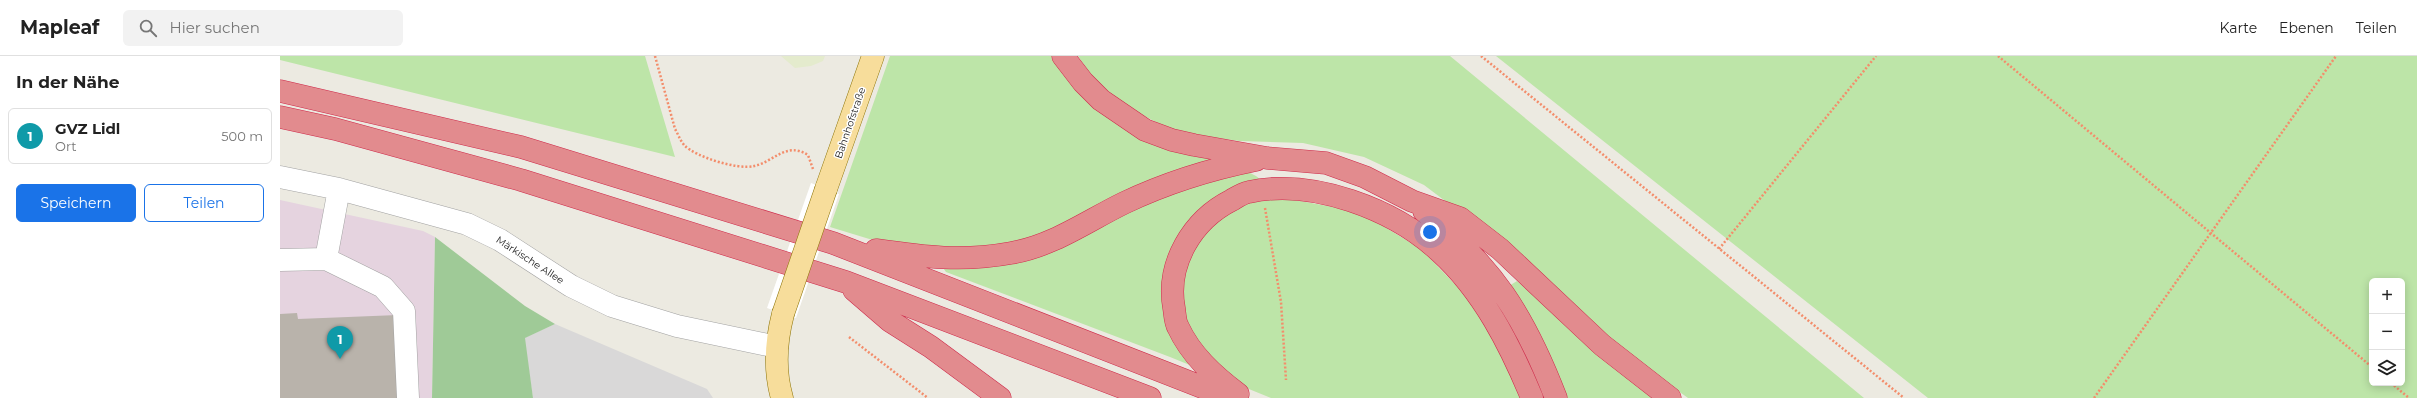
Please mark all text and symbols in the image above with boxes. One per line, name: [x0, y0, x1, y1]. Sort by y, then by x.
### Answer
search box: [123, 10, 403, 46]
text: Mapleaf: [20, 16, 99, 39]
icon: search: [137, 17, 159, 39]
text: Hier suchen: [169, 18, 260, 37]
text: Karte: [2219, 19, 2257, 37]
text: Ebenen: [2279, 19, 2334, 37]
text: Teilen: [2356, 19, 2397, 37]
text: In der Nähe: [16, 72, 120, 92]
street label: Bahnhofstraße: [832, 86, 868, 160]
text: GVZ Lidl: [55, 119, 120, 138]
text: 1: [27, 128, 33, 144]
text: 500 m: [221, 128, 263, 144]
text: Ort: [55, 138, 77, 154]
button: Speichern: [16, 184, 136, 222]
button: Teilen: [144, 184, 264, 222]
your location: [1420, 222, 1440, 242]
street label: Märkische Allee: [494, 233, 566, 287]
map controls: [2369, 278, 2405, 386]
button: +: [2369, 278, 2405, 314]
button: −: [2369, 314, 2405, 350]
pin: 1: [327, 326, 353, 359]
button: layers: [2369, 350, 2405, 386]

